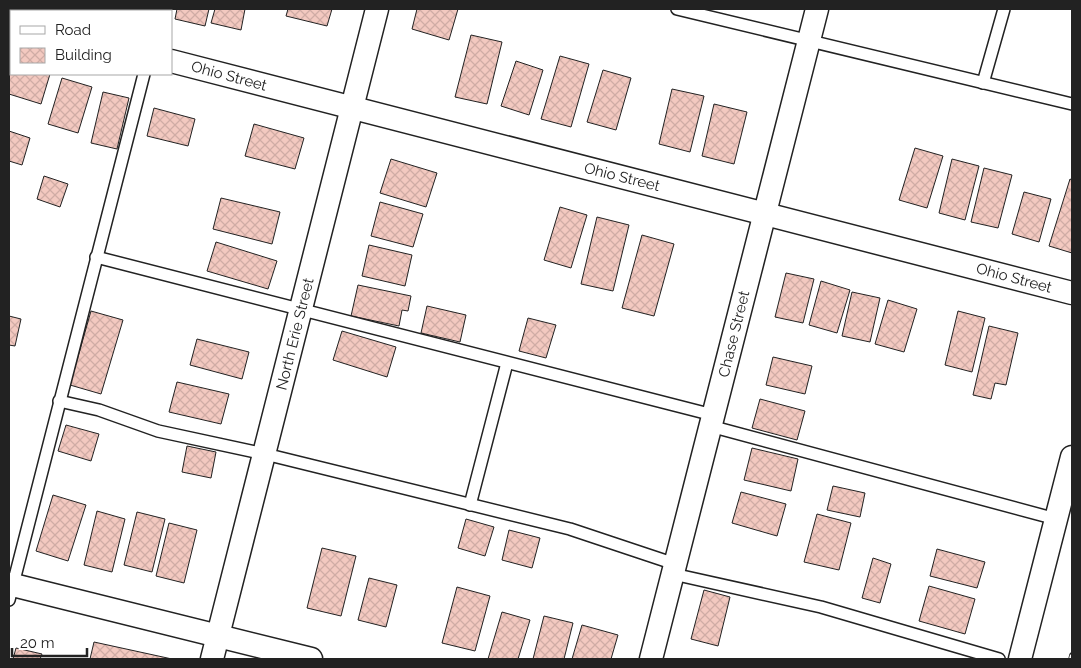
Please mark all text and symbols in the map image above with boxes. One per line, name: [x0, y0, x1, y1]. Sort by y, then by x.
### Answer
legend: [10, 10, 172, 75]
text: Road: [55, 21, 91, 39]
text: Building: [55, 46, 112, 64]
street label: Ohio Street: [189, 57, 269, 95]
street label: Ohio Street: [582, 159, 662, 195]
street label: Ohio Street: [974, 259, 1054, 297]
street label: North Erie Street: [272, 276, 318, 392]
street label: Chase Street: [715, 289, 753, 379]
scale bar: [12, 626, 88, 658]
text: 20 m: [20, 634, 55, 652]

